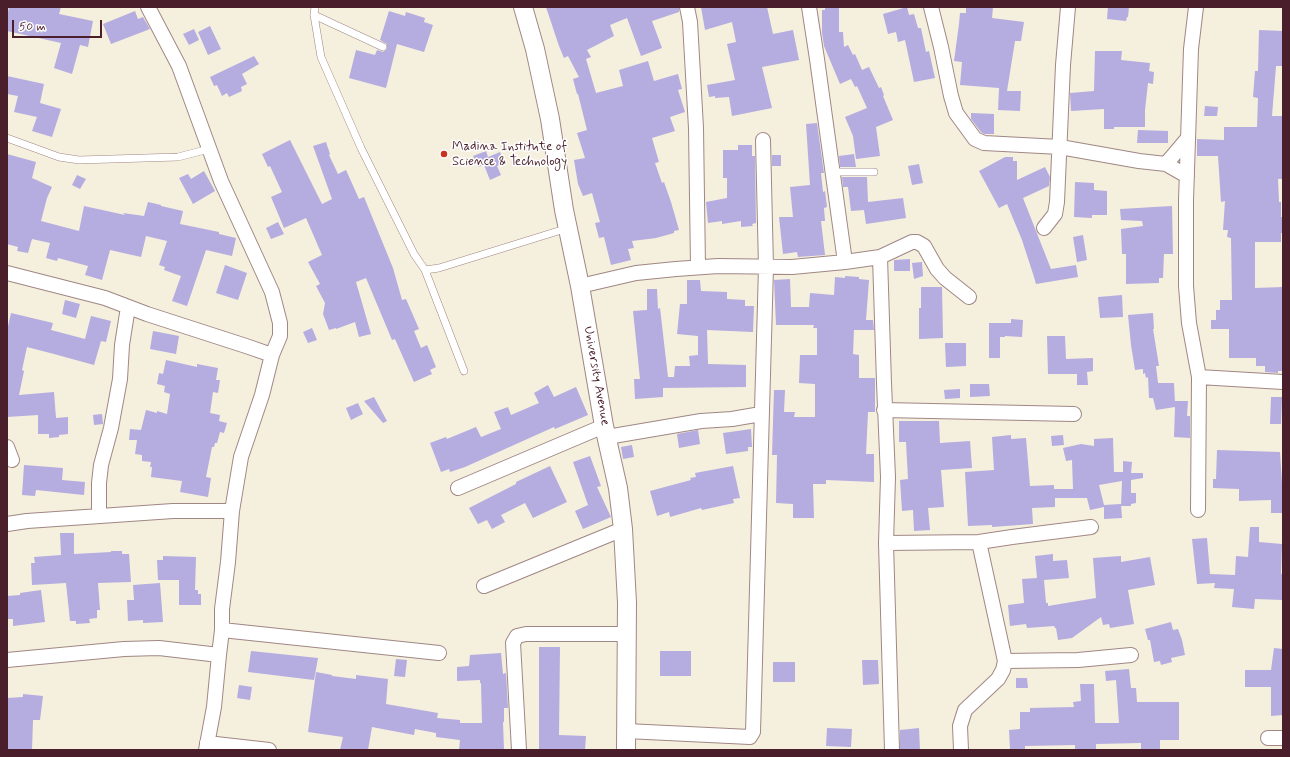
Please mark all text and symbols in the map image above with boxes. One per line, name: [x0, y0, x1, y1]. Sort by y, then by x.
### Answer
scale bar: [14, 12, 104, 38]
text: 50 m: [19, 19, 46, 35]
place label: Madina Institute of Science & Technology: [452, 139, 567, 170]
marker: Madina Institute of Science & Technology: [439, 149, 449, 159]
street label: University Avenue: [580, 325, 612, 427]

